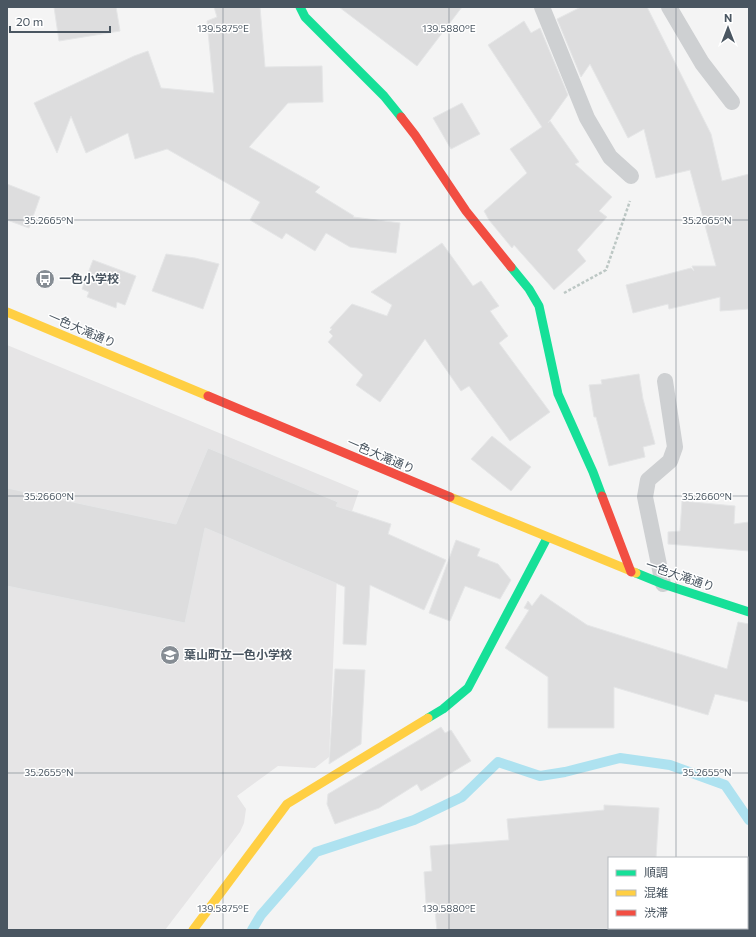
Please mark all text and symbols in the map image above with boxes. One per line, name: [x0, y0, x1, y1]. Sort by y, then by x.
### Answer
scale bar: [10, 8, 110, 34]
north arrow: [708, 8, 748, 48]
text: N: [724, 11, 732, 24]
text: 20 m: [16, 14, 43, 28]
text: 139.5875°E: [197, 22, 249, 34]
text: 139.5880°E: [422, 22, 476, 34]
text: 35.2665°N: [24, 214, 74, 226]
text: 35.2665°N: [682, 214, 732, 226]
bus stop icon: 一色小学校: [34, 268, 56, 290]
place label: 一色小学校: [59, 271, 119, 285]
street label: 一色大滝通り: [47, 309, 118, 350]
street label: 一色大滝通り: [346, 435, 417, 476]
text: 35.2660°N: [24, 490, 74, 502]
text: 35.2660°N: [682, 490, 732, 502]
street label: 一色大滝通り: [644, 557, 717, 593]
school or university icon: 葉山町立一色小学校: [159, 644, 181, 666]
place label: 葉山町立一色小学校: [184, 647, 292, 661]
text: 35.2655°N: [25, 766, 73, 778]
text: 35.2655°N: [683, 766, 731, 778]
legend: [608, 857, 748, 929]
text: 順調: [644, 865, 668, 879]
text: 混雑: [644, 885, 668, 899]
text: 139.5875°E: [197, 902, 249, 914]
text: 139.5880°E: [422, 902, 476, 914]
text: 渋滞: [644, 905, 668, 919]

